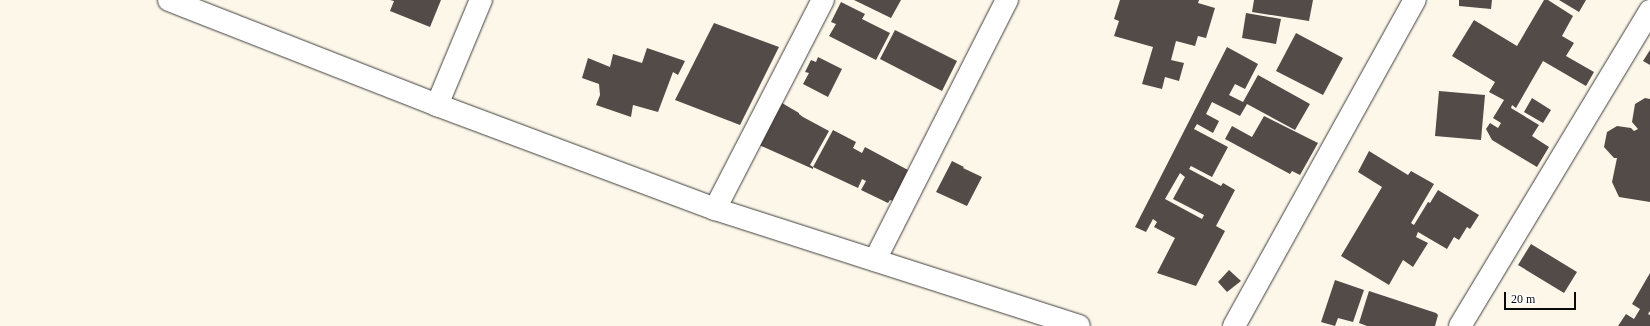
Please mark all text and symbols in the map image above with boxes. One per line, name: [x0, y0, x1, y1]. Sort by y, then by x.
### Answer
scale bar: [1506, 284, 1578, 310]
text: 20 m: [1511, 292, 1535, 306]

